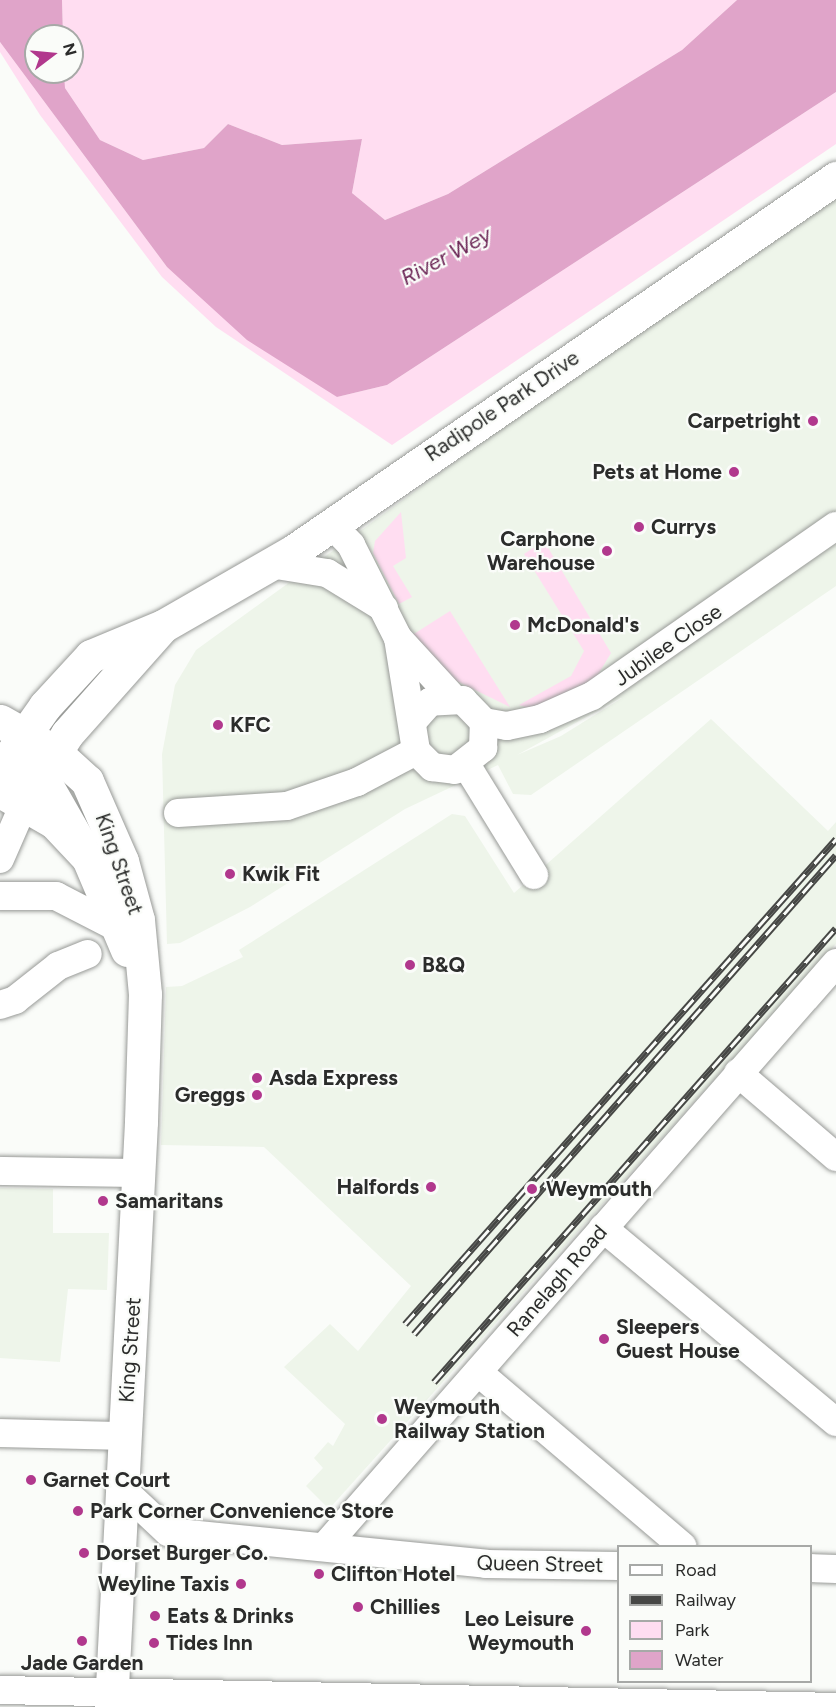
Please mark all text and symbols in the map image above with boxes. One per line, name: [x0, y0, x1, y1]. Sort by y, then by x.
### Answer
north arrow: [24, 24, 84, 84]
text: N: [59, 41, 81, 58]
water label: River Wey: [396, 221, 496, 291]
street label: Radipole Park Drive: [420, 345, 584, 467]
place label: Carpetright: [687, 408, 801, 434]
marker: Carpetright: [806, 414, 820, 428]
place label: Pets at Home: [592, 459, 722, 485]
marker: Pets at Home: [727, 465, 741, 479]
place label: Currys: [651, 514, 716, 540]
marker: Currys: [632, 520, 646, 534]
place label: Carphone Warehouse: [487, 526, 595, 576]
marker: Carphone Warehouse: [600, 544, 614, 558]
street label: Jubilee Close: [609, 599, 727, 691]
place label: McDonald's: [527, 612, 639, 638]
marker: McDonald's: [508, 618, 522, 632]
place label: KFC: [230, 712, 271, 738]
marker: KFC: [211, 718, 225, 732]
street label: King Street: [90, 810, 148, 918]
place label: Kwik Fit: [242, 861, 320, 887]
marker: Kwik Fit: [223, 867, 237, 881]
place label: B&Q: [422, 952, 465, 978]
marker: B&Q: [403, 958, 417, 972]
place label: Asda Express: [269, 1065, 398, 1091]
marker: Asda Express: [250, 1071, 264, 1085]
place label: Greggs: [175, 1082, 245, 1108]
marker: Greggs: [250, 1088, 264, 1102]
place label: Halfords: [336, 1174, 419, 1200]
place label: Weymouth: [546, 1176, 652, 1202]
marker: Halfords: [424, 1180, 438, 1194]
marker: Weymouth: [523, 1180, 541, 1198]
place label: Samaritans: [115, 1188, 223, 1214]
marker: Samaritans: [96, 1194, 110, 1208]
street label: Ranelagh Road: [502, 1220, 612, 1342]
street label: King Street: [114, 1296, 146, 1404]
place label: Sleepers Guest House: [616, 1314, 740, 1364]
marker: Sleepers Guest House: [597, 1332, 611, 1346]
place label: Weymouth Railway Station: [394, 1394, 545, 1444]
marker: Weymouth Railway Station: [375, 1412, 389, 1426]
place label: Garnet Court: [43, 1467, 171, 1493]
marker: Garnet Court: [24, 1473, 38, 1487]
place label: Park Corner Convenience Store: [90, 1498, 394, 1524]
marker: Park Corner Convenience Store: [71, 1504, 85, 1518]
place label: Dorset Burger Co.: [96, 1540, 268, 1566]
legend: [617, 1545, 812, 1683]
marker: Dorset Burger Co.: [77, 1546, 91, 1560]
street label: Queen Street: [476, 1550, 604, 1578]
text: Road: [675, 1559, 716, 1581]
place label: Clifton Hotel: [331, 1561, 456, 1587]
marker: Clifton Hotel: [312, 1567, 326, 1581]
place label: Weyline Taxis: [98, 1571, 229, 1597]
marker: Weyline Taxis: [234, 1577, 248, 1591]
text: Railway: [675, 1589, 736, 1611]
place label: Chillies: [370, 1594, 440, 1620]
marker: Chillies: [351, 1600, 365, 1614]
place label: Eats & Drinks: [167, 1603, 294, 1629]
place label: Leo Leisure Weymouth: [464, 1606, 574, 1656]
marker: Eats & Drinks: [148, 1609, 162, 1623]
text: Park: [675, 1619, 709, 1641]
marker: Leo Leisure Weymouth: [579, 1624, 593, 1638]
place label: Tides Inn: [166, 1630, 253, 1656]
marker: Jade Garden: [75, 1634, 89, 1648]
marker: Tides Inn: [147, 1636, 161, 1650]
text: Water: [675, 1649, 723, 1671]
place label: Jade Garden: [21, 1650, 143, 1676]

